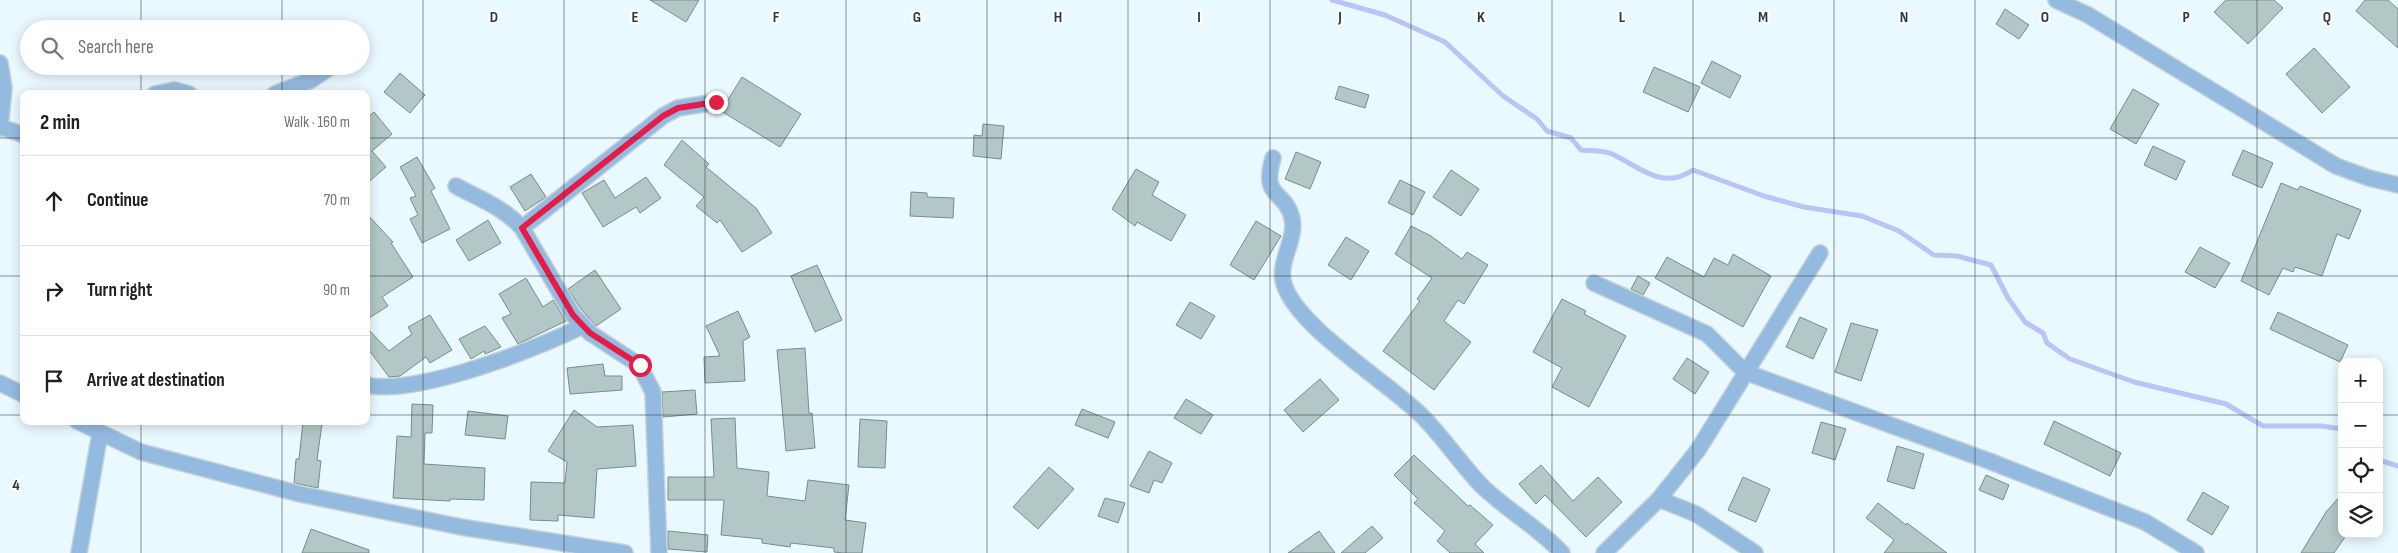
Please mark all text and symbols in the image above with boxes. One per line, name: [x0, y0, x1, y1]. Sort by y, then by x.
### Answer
text: D: [490, 8, 498, 27]
text: E: [632, 8, 639, 27]
text: F: [773, 8, 780, 27]
text: G: [913, 8, 921, 27]
text: H: [1054, 8, 1062, 27]
text: I: [1197, 8, 1201, 27]
text: J: [1337, 8, 1342, 27]
text: K: [1477, 8, 1485, 27]
text: L: [1619, 8, 1626, 27]
text: M: [1758, 8, 1768, 27]
text: N: [1900, 8, 1908, 27]
text: O: [2041, 8, 2049, 27]
text: P: [2182, 8, 2190, 27]
text: Q: [2323, 8, 2331, 27]
search box: [20, 20, 370, 75]
icon: search: [38, 34, 66, 62]
text: Search here: [78, 36, 154, 59]
route end: [705, 91, 728, 114]
text: 2 min: [40, 110, 80, 135]
text: Walk · 160 m: [284, 113, 350, 132]
icon: ahead: [40, 187, 68, 215]
text: Continue: [87, 189, 148, 212]
text: 70 m: [324, 191, 350, 210]
icon: right: [40, 277, 68, 305]
text: Turn right: [87, 279, 152, 302]
text: 90 m: [323, 281, 350, 300]
route start: [629, 354, 652, 377]
map controls: [2338, 358, 2383, 538]
button: +: [2338, 358, 2383, 403]
icon: arrive: [40, 367, 68, 395]
text: Arrive at destination: [87, 369, 225, 392]
button: −: [2338, 403, 2383, 448]
button: locate: [2338, 448, 2383, 493]
text: 4: [12, 476, 20, 495]
button: layers: [2338, 493, 2383, 538]

